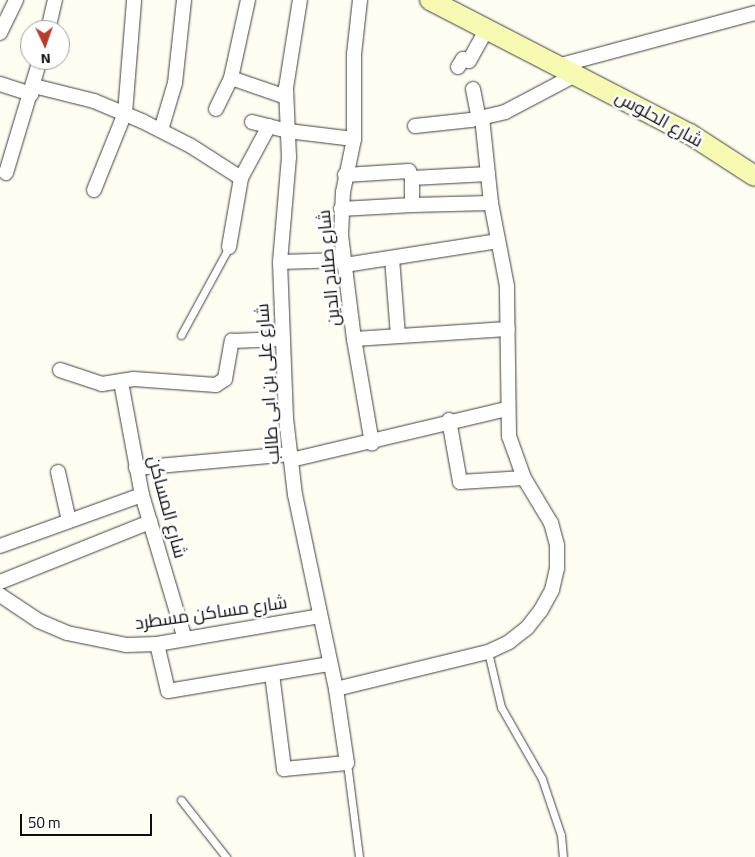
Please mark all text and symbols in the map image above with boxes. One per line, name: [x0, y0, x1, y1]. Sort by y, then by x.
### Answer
north arrow: [20, 20, 70, 70]
text: N: [40, 46, 51, 72]
street label: شارع الحلوس: [611, 86, 707, 152]
street label: شارع صلاح الدين: [313, 209, 345, 327]
street label: شارع على بن ابى طالب: [252, 303, 284, 465]
street label: شارع المساكن: [143, 453, 191, 561]
street label: شارع مساكن مسطرد: [133, 592, 289, 634]
scale bar: [22, 804, 155, 836]
text: 50 m: [28, 808, 61, 837]

